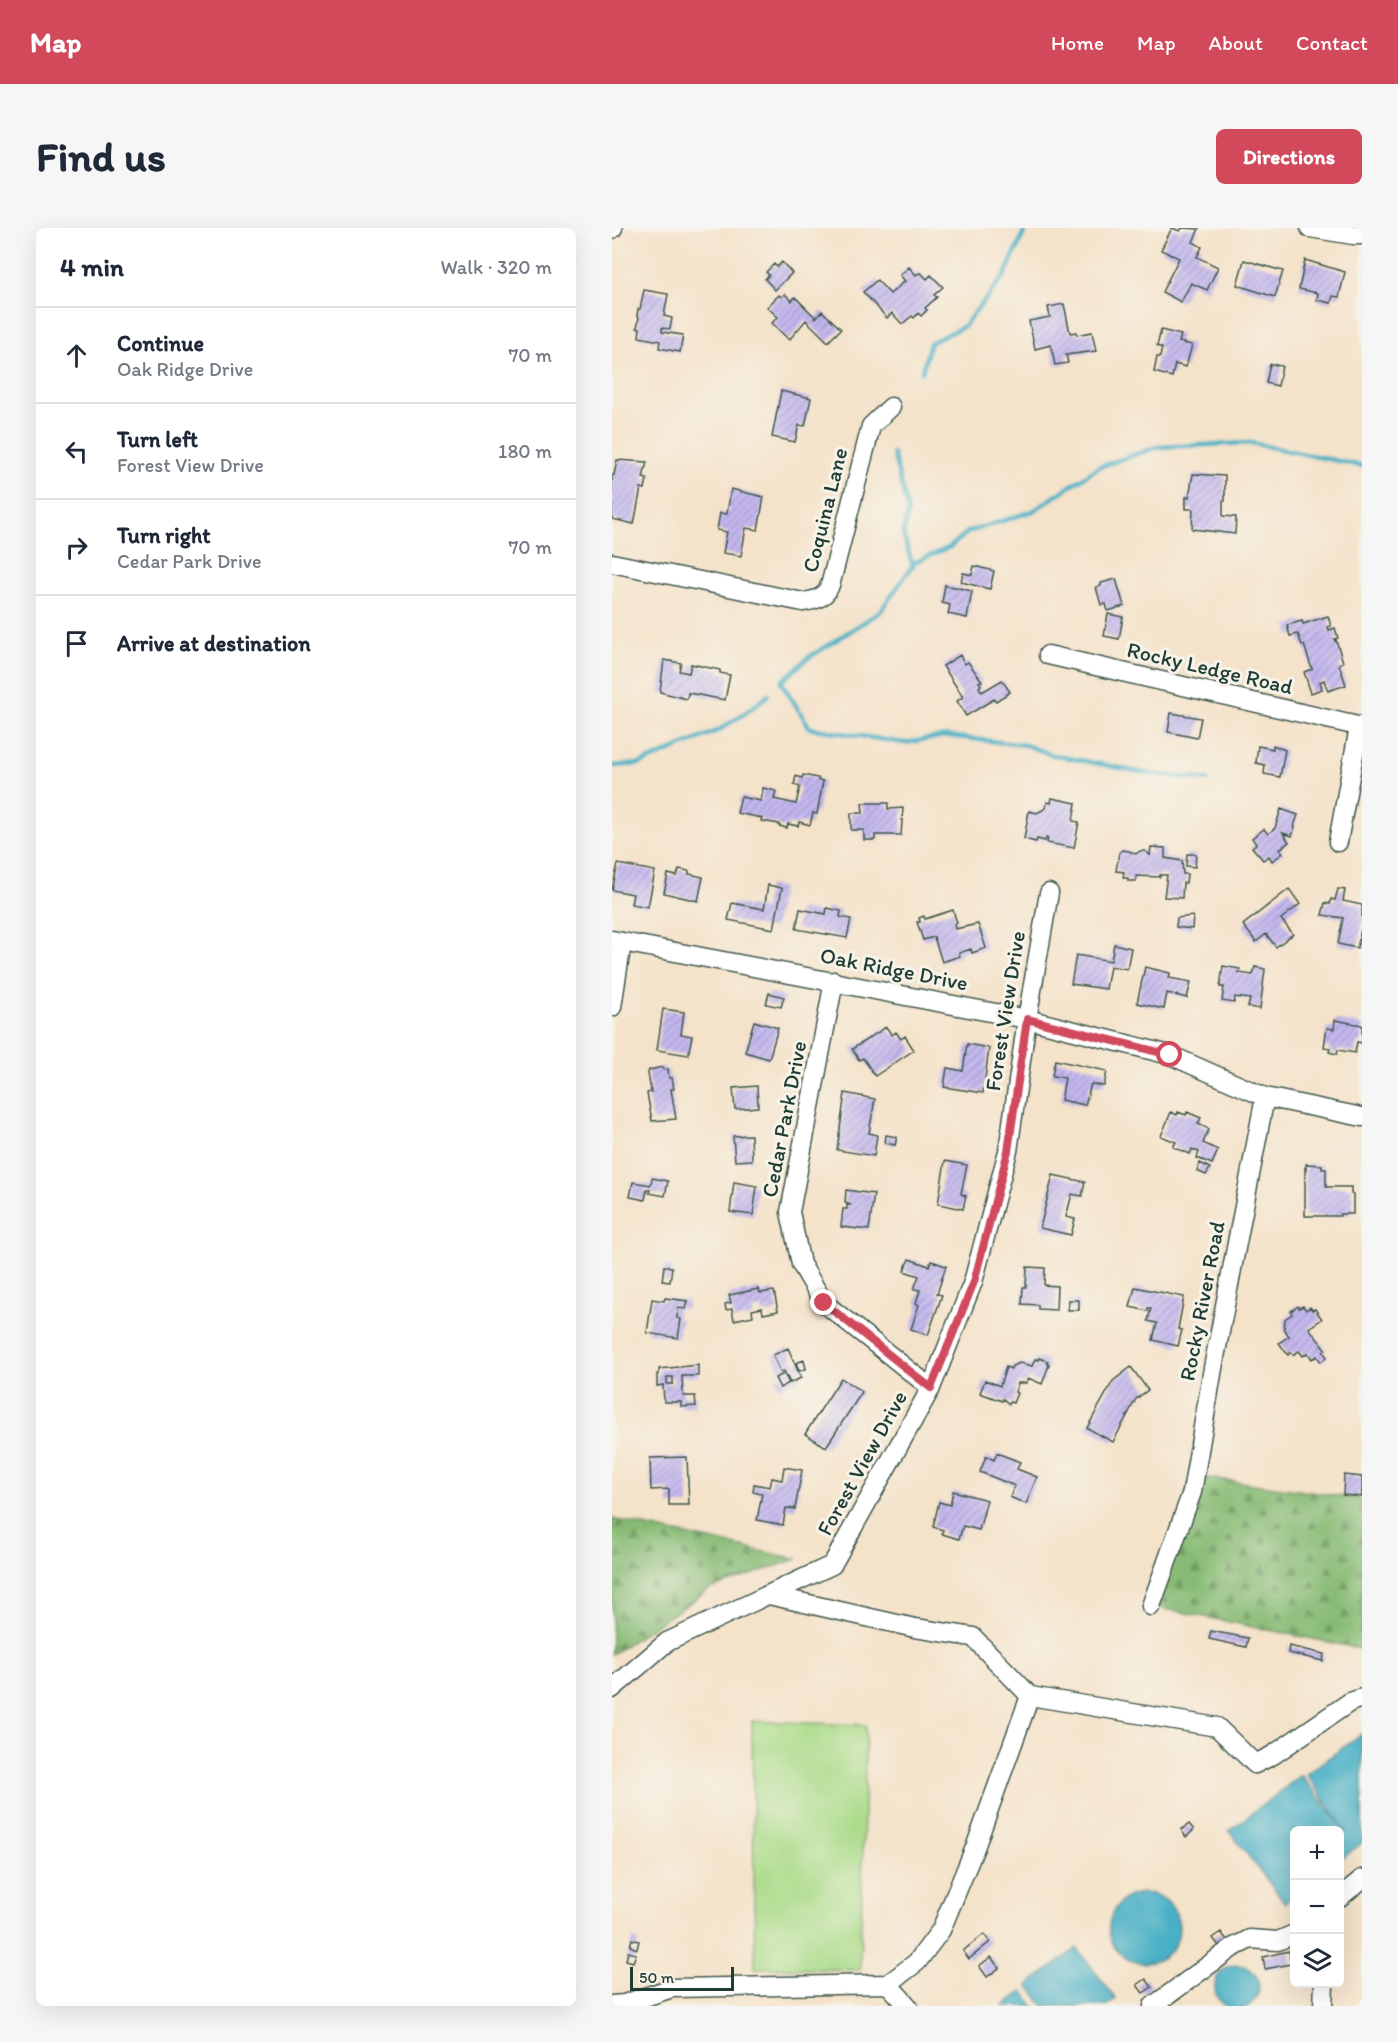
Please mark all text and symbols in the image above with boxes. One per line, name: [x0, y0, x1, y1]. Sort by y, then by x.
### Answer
text: Map: [30, 25, 81, 59]
text: Home: [1051, 30, 1104, 55]
text: Map: [1137, 30, 1176, 55]
text: About: [1209, 30, 1263, 55]
text: Contact: [1296, 30, 1368, 55]
button: Directions: [1216, 129, 1362, 184]
text: Find us: [36, 131, 166, 182]
text: 4 min: [60, 251, 124, 283]
text: Walk · 320 m: [440, 255, 552, 279]
text: Continue: [117, 330, 204, 357]
icon: ahead: [60, 339, 93, 372]
text: 70 m: [508, 343, 552, 367]
text: Oak Ridge Drive: [117, 357, 253, 381]
text: Turn left: [117, 426, 198, 453]
icon: left: [60, 435, 93, 468]
text: 180 m: [498, 439, 552, 463]
street label: Coquina Lane: [796, 445, 854, 575]
text: Forest View Drive: [117, 453, 264, 477]
text: Turn right: [117, 522, 211, 549]
icon: right: [60, 531, 93, 564]
text: 70 m: [508, 535, 552, 559]
text: Cedar Park Drive: [117, 549, 262, 573]
icon: arrive: [60, 627, 93, 660]
text: Arrive at destination: [117, 630, 311, 657]
street label: Rocky Ledge Road: [1124, 636, 1296, 700]
street label: Forest View Drive: [979, 929, 1031, 1093]
street label: Oak Ridge Drive: [818, 941, 970, 997]
street label: Cedar Park Drive: [756, 1038, 812, 1200]
route start: [1156, 1041, 1182, 1067]
street label: Rocky River Road: [1173, 1219, 1231, 1383]
route end: [810, 1289, 836, 1315]
street label: Forest View Drive: [811, 1386, 913, 1540]
map controls: [1290, 1826, 1344, 1988]
button: +: [1290, 1826, 1344, 1880]
button: −: [1290, 1880, 1344, 1934]
button: layers: [1290, 1934, 1344, 1988]
scale bar: [630, 1964, 734, 1992]
text: 50 m: [639, 1968, 674, 1987]

